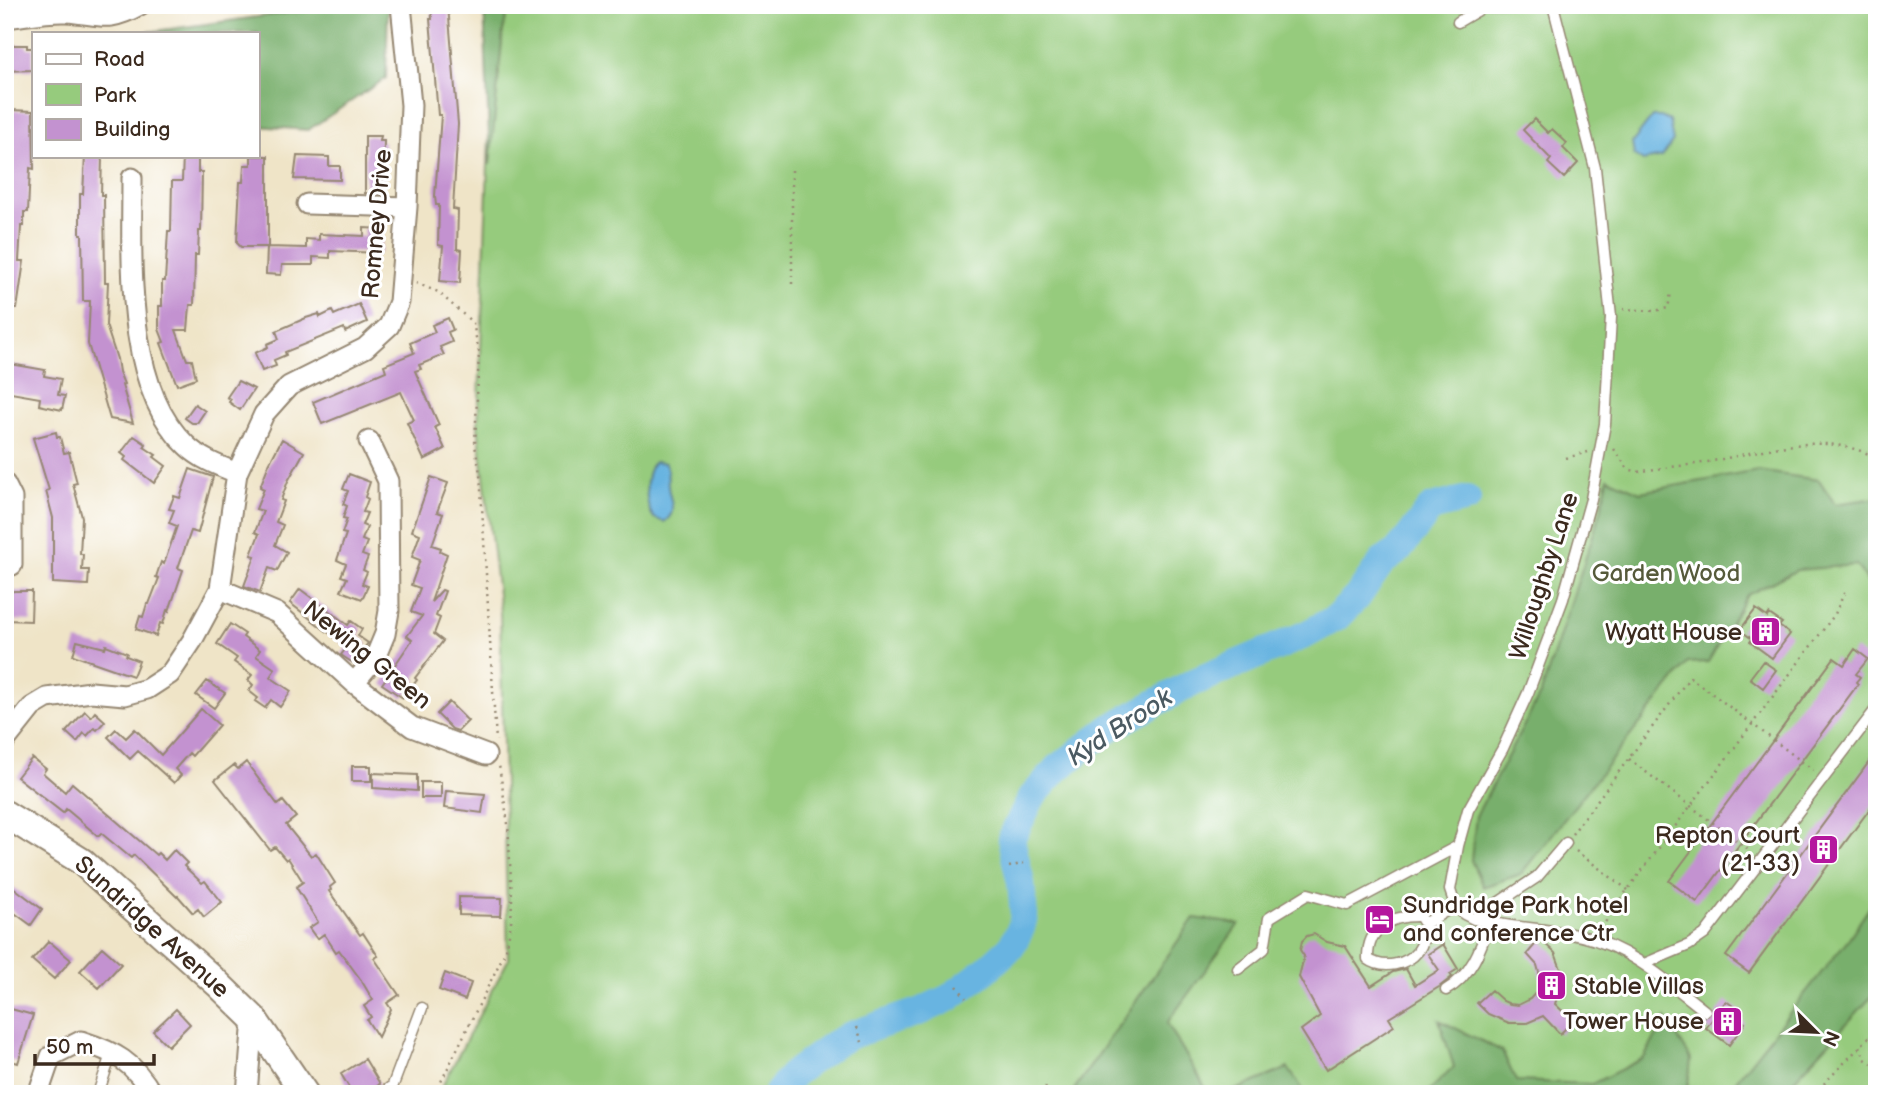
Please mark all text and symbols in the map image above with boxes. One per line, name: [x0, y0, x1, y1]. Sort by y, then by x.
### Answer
legend: [32, 32, 259, 158]
text: Road: [94, 47, 145, 72]
text: Park: [94, 83, 137, 108]
text: Building: [94, 117, 170, 142]
street label: Romney Drive: [356, 148, 398, 300]
street label: Willoughby Lane: [1503, 489, 1585, 663]
park label: Garden Wood: [1592, 559, 1740, 588]
street label: Newing Green: [297, 595, 437, 715]
building icon: Wyatt House: [1748, 615, 1782, 649]
place label: Wyatt House: [1605, 618, 1742, 647]
water label: Kyd Brook: [1062, 682, 1179, 773]
place label: Repton Court (21-33): [1655, 821, 1801, 878]
building icon: Repton Court (21-33): [1806, 832, 1840, 866]
street label: Sundridge Avenue: [69, 850, 235, 1004]
place label: Sundridge Park hotel and conference Ctr: [1403, 891, 1628, 948]
hotel icon: Sundridge Park hotel and conference Ctr: [1363, 902, 1397, 936]
building icon: Stable Villas: [1534, 969, 1568, 1003]
place label: Stable Villas: [1574, 972, 1704, 1001]
north arrow: [1780, 998, 1850, 1068]
building icon: Tower House: [1710, 1004, 1744, 1038]
place label: Tower House: [1563, 1007, 1704, 1036]
scale bar: [35, 1022, 154, 1066]
text: N: [1817, 1027, 1844, 1050]
text: 50 m: [46, 1035, 93, 1060]

